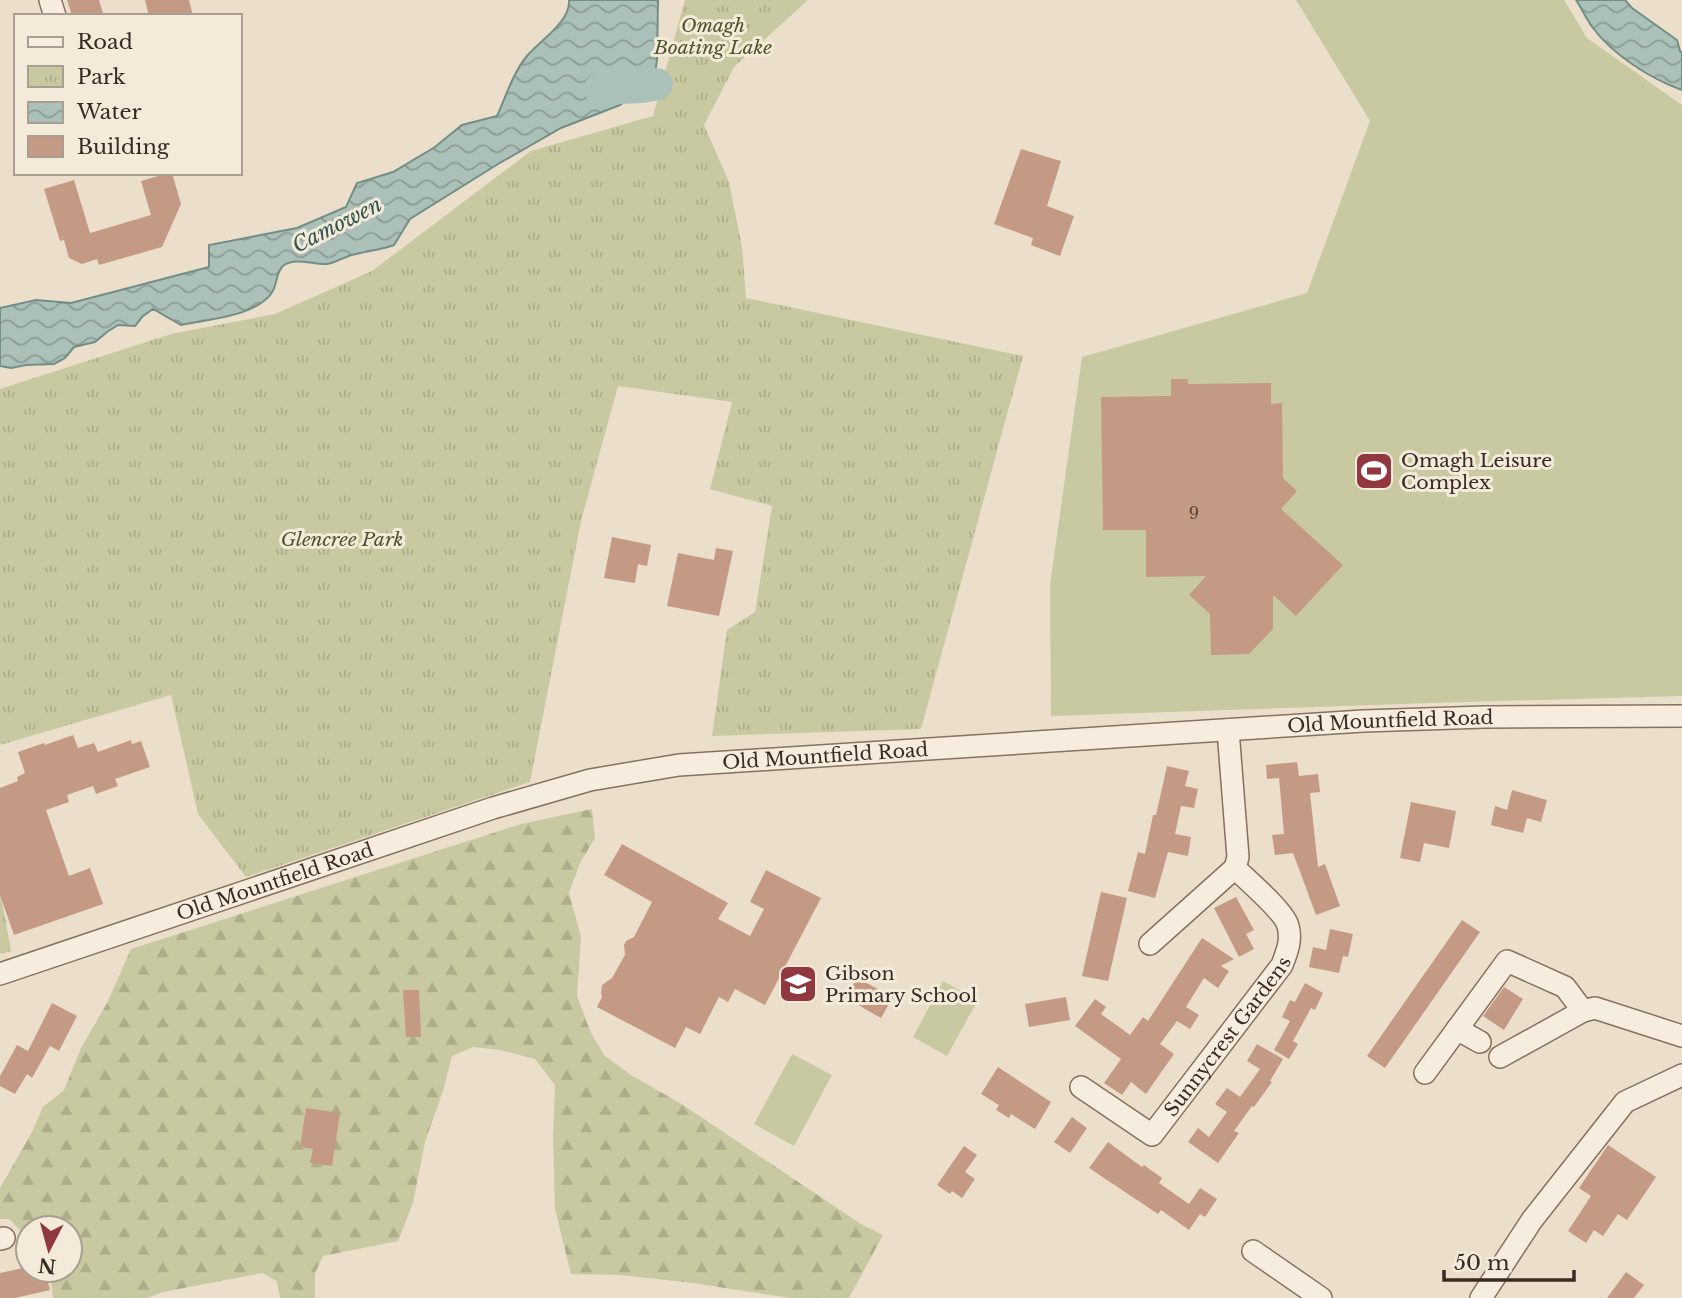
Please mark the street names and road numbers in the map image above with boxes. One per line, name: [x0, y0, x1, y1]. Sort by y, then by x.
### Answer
street label: Old Mountfield Road: [1287, 706, 1493, 738]
street label: Old Mountfield Road: [722, 738, 929, 774]
street label: Old Mountfield Road: [174, 838, 377, 926]
street label: Sunnycrest Gardens: [1159, 954, 1296, 1121]

